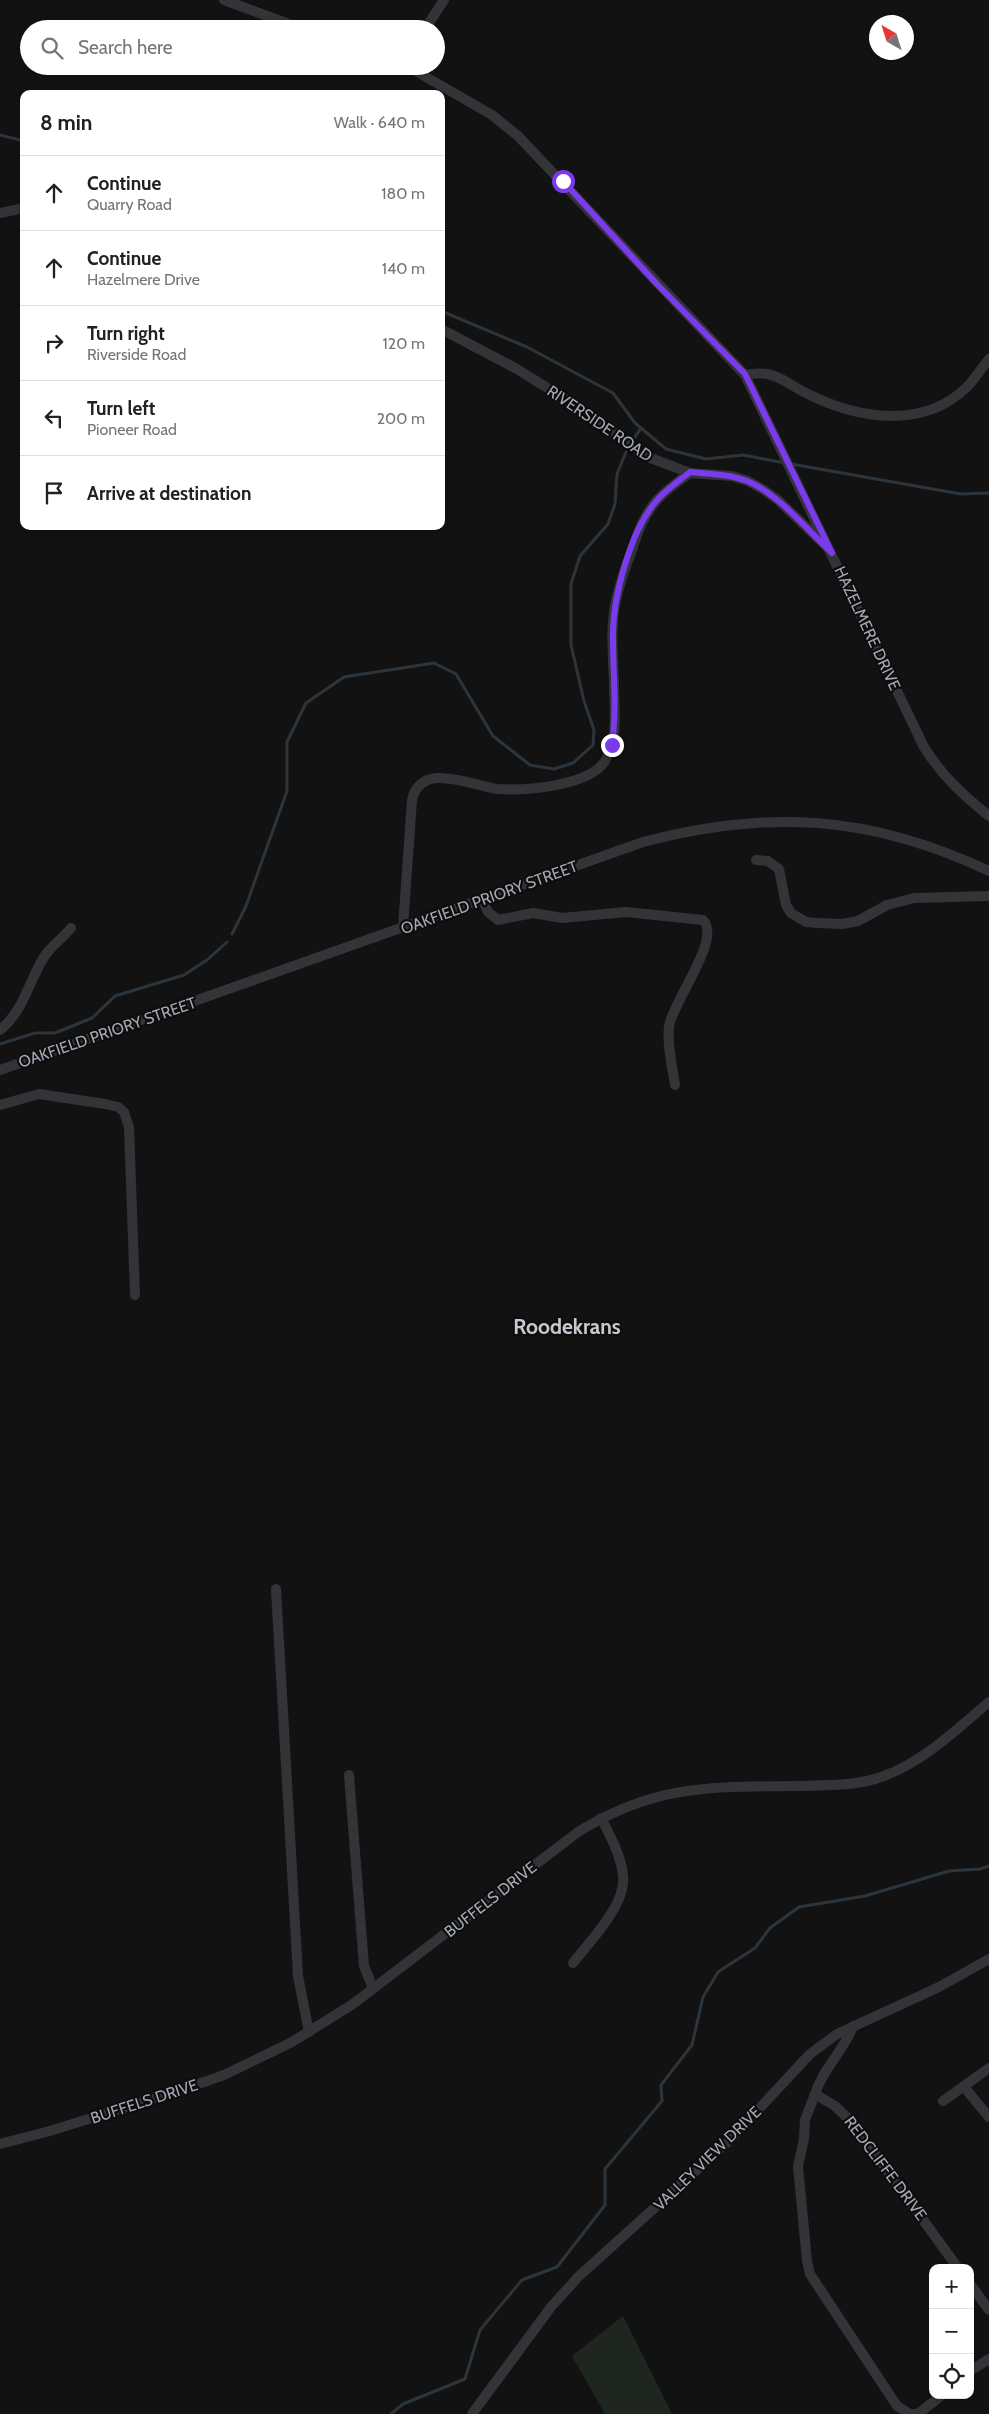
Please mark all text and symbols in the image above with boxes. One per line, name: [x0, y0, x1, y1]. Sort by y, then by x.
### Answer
north arrow: [869, 15, 914, 60]
search box: [20, 20, 445, 75]
icon: search: [38, 34, 66, 62]
text: Search here: [78, 36, 172, 59]
text: 8 min: [40, 110, 92, 135]
text: Walk · 640 m: [334, 113, 425, 132]
route start: [552, 170, 575, 193]
text: Continue: [87, 172, 161, 195]
icon: ahead: [40, 179, 68, 207]
text: 180 m: [381, 184, 425, 203]
text: Quarry Road: [87, 195, 172, 214]
text: Continue: [87, 247, 161, 270]
icon: ahead: [40, 254, 68, 282]
text: 140 m: [382, 259, 425, 278]
text: Hazelmere Drive: [87, 270, 200, 289]
text: Turn right: [87, 322, 165, 345]
icon: right: [40, 329, 68, 357]
text: 120 m: [383, 334, 425, 353]
text: Riverside Road: [87, 345, 186, 364]
street label: RIVERSIDE ROAD: [543, 381, 656, 466]
text: Turn left: [87, 397, 155, 420]
icon: left: [40, 404, 68, 432]
text: 200 m: [377, 409, 425, 428]
text: Pioneer Road: [87, 420, 177, 439]
icon: arrive: [40, 479, 68, 507]
text: Arrive at destination: [87, 482, 251, 505]
street label: HAZELMERE DRIVE: [830, 563, 905, 693]
route end: [601, 734, 624, 757]
street label: OAKFIELD PRIORY STREET: [398, 856, 581, 938]
street label: OAKFIELD PRIORY STREET: [16, 993, 199, 1072]
district label: Roodekrans: [513, 1314, 621, 1339]
street label: BUFFELS DRIVE: [440, 1857, 540, 1941]
street label: BUFFELS DRIVE: [88, 2075, 200, 2128]
street label: VALLEY VIEW DRIVE: [650, 2102, 765, 2214]
street label: REDCLIFFE DRIVE: [840, 2113, 931, 2224]
map controls: [929, 2264, 974, 2399]
button: +: [929, 2264, 974, 2309]
button: −: [929, 2309, 974, 2354]
button: locate: [929, 2354, 974, 2399]

